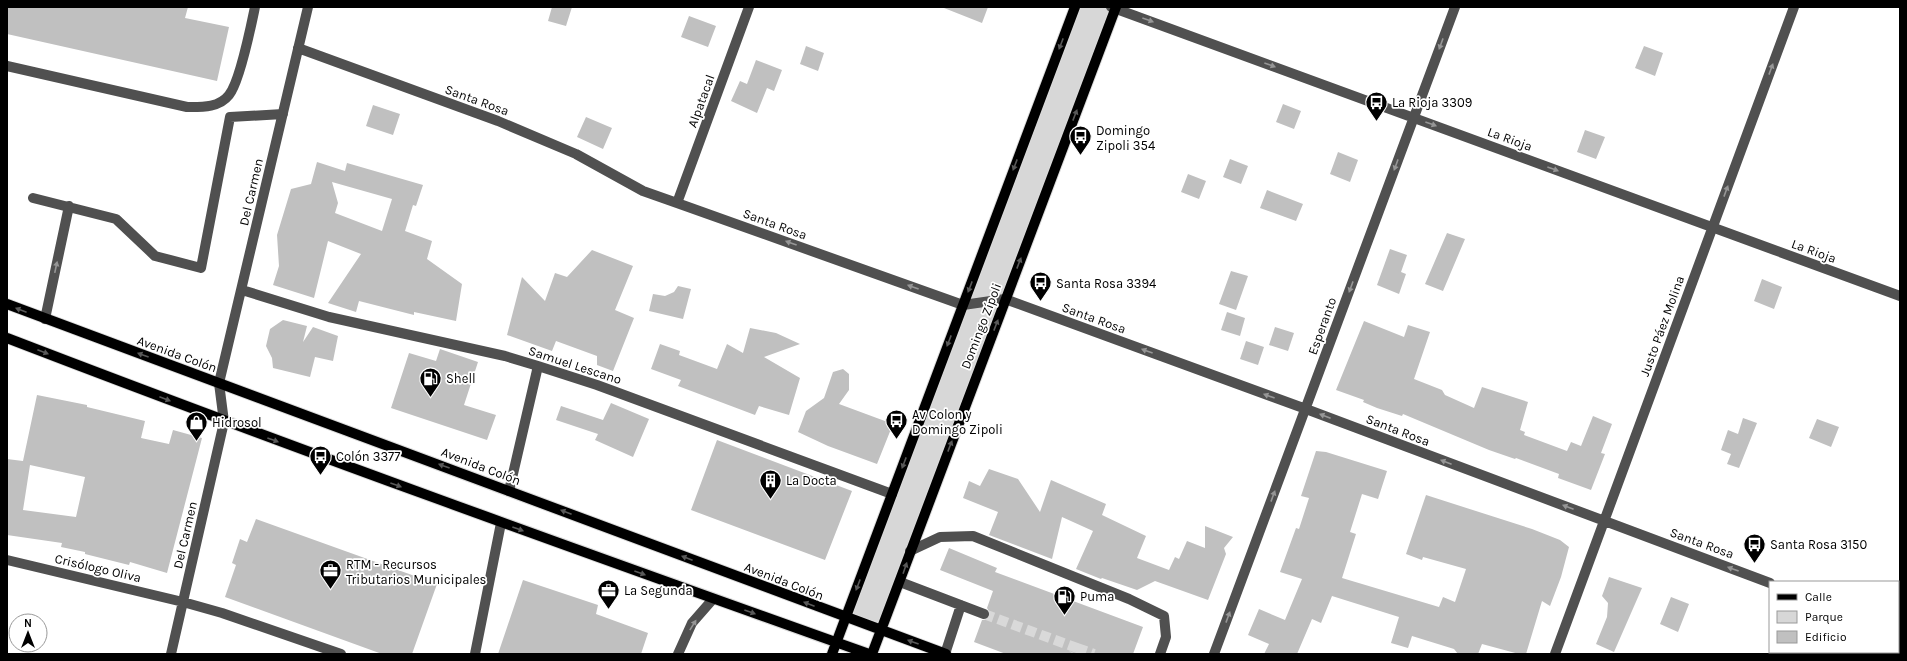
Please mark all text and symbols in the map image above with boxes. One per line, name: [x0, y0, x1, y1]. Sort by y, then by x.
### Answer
one-way arrow: [1142, 18, 1154, 24]
one-way arrow: [1058, 38, 1064, 50]
one-way arrow: [1438, 38, 1444, 50]
one-way arrow: [1264, 62, 1276, 68]
one-way arrow: [1768, 62, 1774, 74]
street label: Alpatacal: [684, 72, 718, 130]
street label: Santa Rosa: [443, 81, 511, 119]
bus stop icon: La Rioja 3309: [1363, 89, 1389, 122]
place label: La Rioja 3309: [1392, 95, 1472, 110]
one-way arrow: [1072, 109, 1078, 121]
one-way arrow: [1426, 121, 1438, 127]
place label: Domingo Zipoli 354: [1096, 123, 1155, 153]
bus stop icon: Domingo Zipoli 354: [1068, 124, 1094, 157]
street label: La Rioja: [1486, 124, 1534, 154]
street label: Del Carmen: [236, 157, 266, 227]
one-way arrow: [1012, 160, 1018, 172]
one-way arrow: [1393, 160, 1399, 172]
one-way arrow: [1548, 166, 1560, 172]
one-way arrow: [1723, 184, 1729, 196]
street label: Santa Rosa: [741, 205, 809, 243]
street label: La Rioja: [1790, 236, 1838, 266]
one-way arrow: [784, 240, 796, 246]
one-way arrow: [1016, 256, 1022, 268]
one-way arrow: [54, 261, 60, 273]
bus stop icon: Santa Rosa 3394: [1028, 270, 1054, 303]
street label: Justo Páez Molina: [1637, 274, 1687, 378]
place label: Santa Rosa 3394: [1056, 276, 1156, 291]
street label: Domingo Zípoli: [958, 281, 1004, 371]
one-way arrow: [966, 281, 972, 293]
one-way arrow: [1347, 282, 1353, 294]
one-way arrow: [907, 284, 919, 290]
street label: Esperanto: [1305, 295, 1339, 357]
street label: Santa Rosa: [1060, 299, 1128, 337]
one-way arrow: [15, 306, 27, 312]
one-way arrow: [993, 318, 999, 330]
street label: Avenida Colón: [135, 333, 219, 375]
one-way arrow: [946, 336, 952, 348]
street label: Samuel Lescano: [527, 343, 623, 387]
one-way arrow: [1140, 348, 1152, 354]
one-way arrow: [38, 350, 50, 356]
one-way arrow: [137, 352, 149, 358]
fuel station icon: Shell: [417, 365, 443, 398]
place label: Shell: [446, 371, 476, 386]
one-way arrow: [1262, 392, 1274, 398]
one-way arrow: [159, 396, 171, 402]
place label: Av Colon y Domingo Zipoli: [912, 407, 1003, 437]
bus stop icon: Av Colon y Domingo Zipoli: [884, 408, 910, 441]
shop icon: Hidrosol: [184, 409, 210, 442]
street label: Santa Rosa: [1364, 411, 1432, 449]
one-way arrow: [1318, 413, 1330, 419]
place label: Hidrosol: [212, 415, 262, 430]
one-way arrow: [268, 437, 280, 443]
one-way arrow: [947, 440, 953, 452]
bus stop icon: Colón 3377: [308, 443, 334, 476]
street label: Avenida Colón: [439, 444, 523, 488]
place label: Colón 3377: [336, 449, 400, 464]
one-way arrow: [900, 457, 906, 469]
one-way arrow: [1440, 458, 1452, 464]
one-way arrow: [438, 463, 450, 469]
building icon: La Docta: [758, 467, 784, 500]
place label: La Docta: [786, 473, 837, 488]
one-way arrow: [390, 482, 402, 488]
one-way arrow: [1271, 489, 1277, 501]
street label: Del Carmen: [170, 500, 200, 570]
one-way arrow: [1562, 504, 1574, 510]
one-way arrow: [559, 508, 571, 514]
street label: Santa Rosa: [1668, 524, 1736, 562]
one-way arrow: [512, 527, 524, 533]
bus stop icon: Santa Rosa 3150: [1741, 531, 1767, 564]
place label: Santa Rosa 3150: [1770, 537, 1867, 552]
street label: Crisólogo Oliva: [53, 551, 143, 585]
one-way arrow: [681, 555, 693, 561]
place label: RTM - Recursos Tributarios Municipales: [346, 557, 487, 587]
office icon: RTM - Recursos Tributarios Municipales: [318, 558, 344, 591]
street label: Avenida Colón: [742, 559, 826, 603]
one-way arrow: [902, 562, 908, 574]
one-way arrow: [1727, 566, 1739, 572]
one-way arrow: [635, 570, 647, 576]
office icon: La Segunda: [595, 577, 621, 610]
one-way arrow: [854, 579, 860, 591]
legend: [1769, 581, 1899, 653]
place label: La Segunda: [624, 583, 693, 598]
fuel station icon: Puma: [1052, 583, 1078, 616]
place label: Puma: [1080, 589, 1114, 604]
text: Calle: [1805, 590, 1832, 604]
one-way arrow: [803, 601, 815, 607]
one-way arrow: [744, 609, 756, 615]
text: Parque: [1805, 610, 1843, 624]
one-way arrow: [1225, 611, 1231, 623]
north arrow: [8, 613, 48, 653]
text: N: [24, 617, 32, 630]
one-way arrow: [689, 619, 696, 630]
text: Edificio: [1805, 630, 1846, 644]
one-way arrow: [907, 639, 919, 645]

